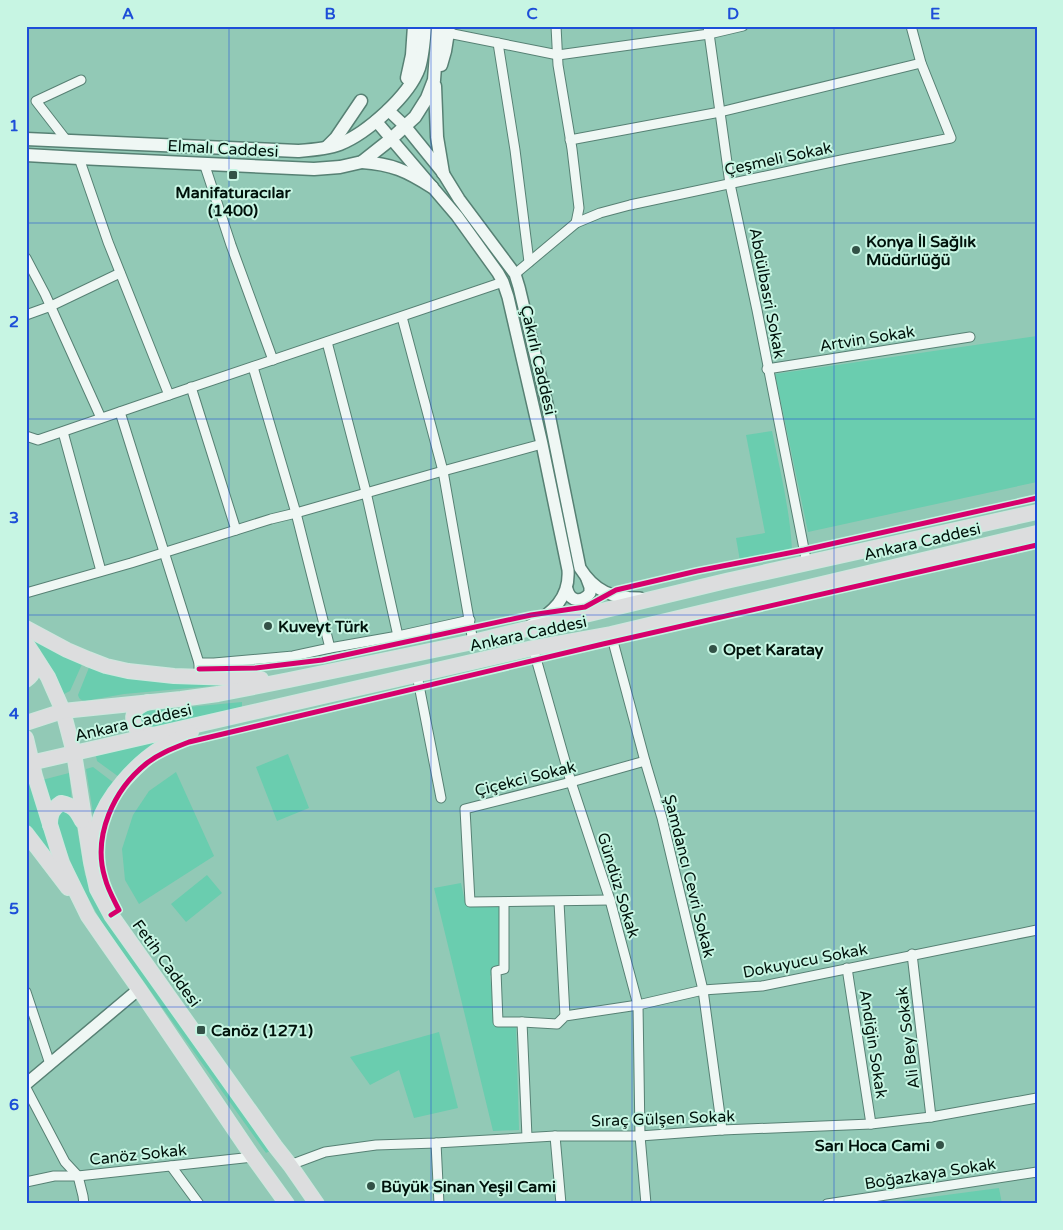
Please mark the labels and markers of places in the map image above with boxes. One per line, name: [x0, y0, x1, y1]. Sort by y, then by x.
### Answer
marker: Manifaturacılar (1400): [227, 169, 239, 181]
place label: Manifaturacılar (1400): [175, 183, 292, 221]
place label: Konya İl Sağlık Müdürlüğü: [866, 232, 976, 270]
marker: Konya İl Sağlık Müdürlüğü: [850, 244, 862, 256]
place label: Kuveyt Türk: [278, 617, 369, 637]
marker: Kuveyt Türk: [262, 620, 274, 632]
place label: Opet Karatay: [723, 640, 824, 660]
marker: Opet Karatay: [707, 643, 719, 655]
place label: Canöz (1271): [211, 1021, 313, 1041]
marker: Canöz (1271): [195, 1024, 207, 1036]
place label: Sarı Hoca Cami: [815, 1136, 930, 1156]
marker: Sarı Hoca Cami: [934, 1139, 946, 1151]
place label: Büyük Sinan Yeşil Cami: [381, 1177, 556, 1197]
marker: Büyük Sinan Yeşil Cami: [365, 1180, 377, 1192]

